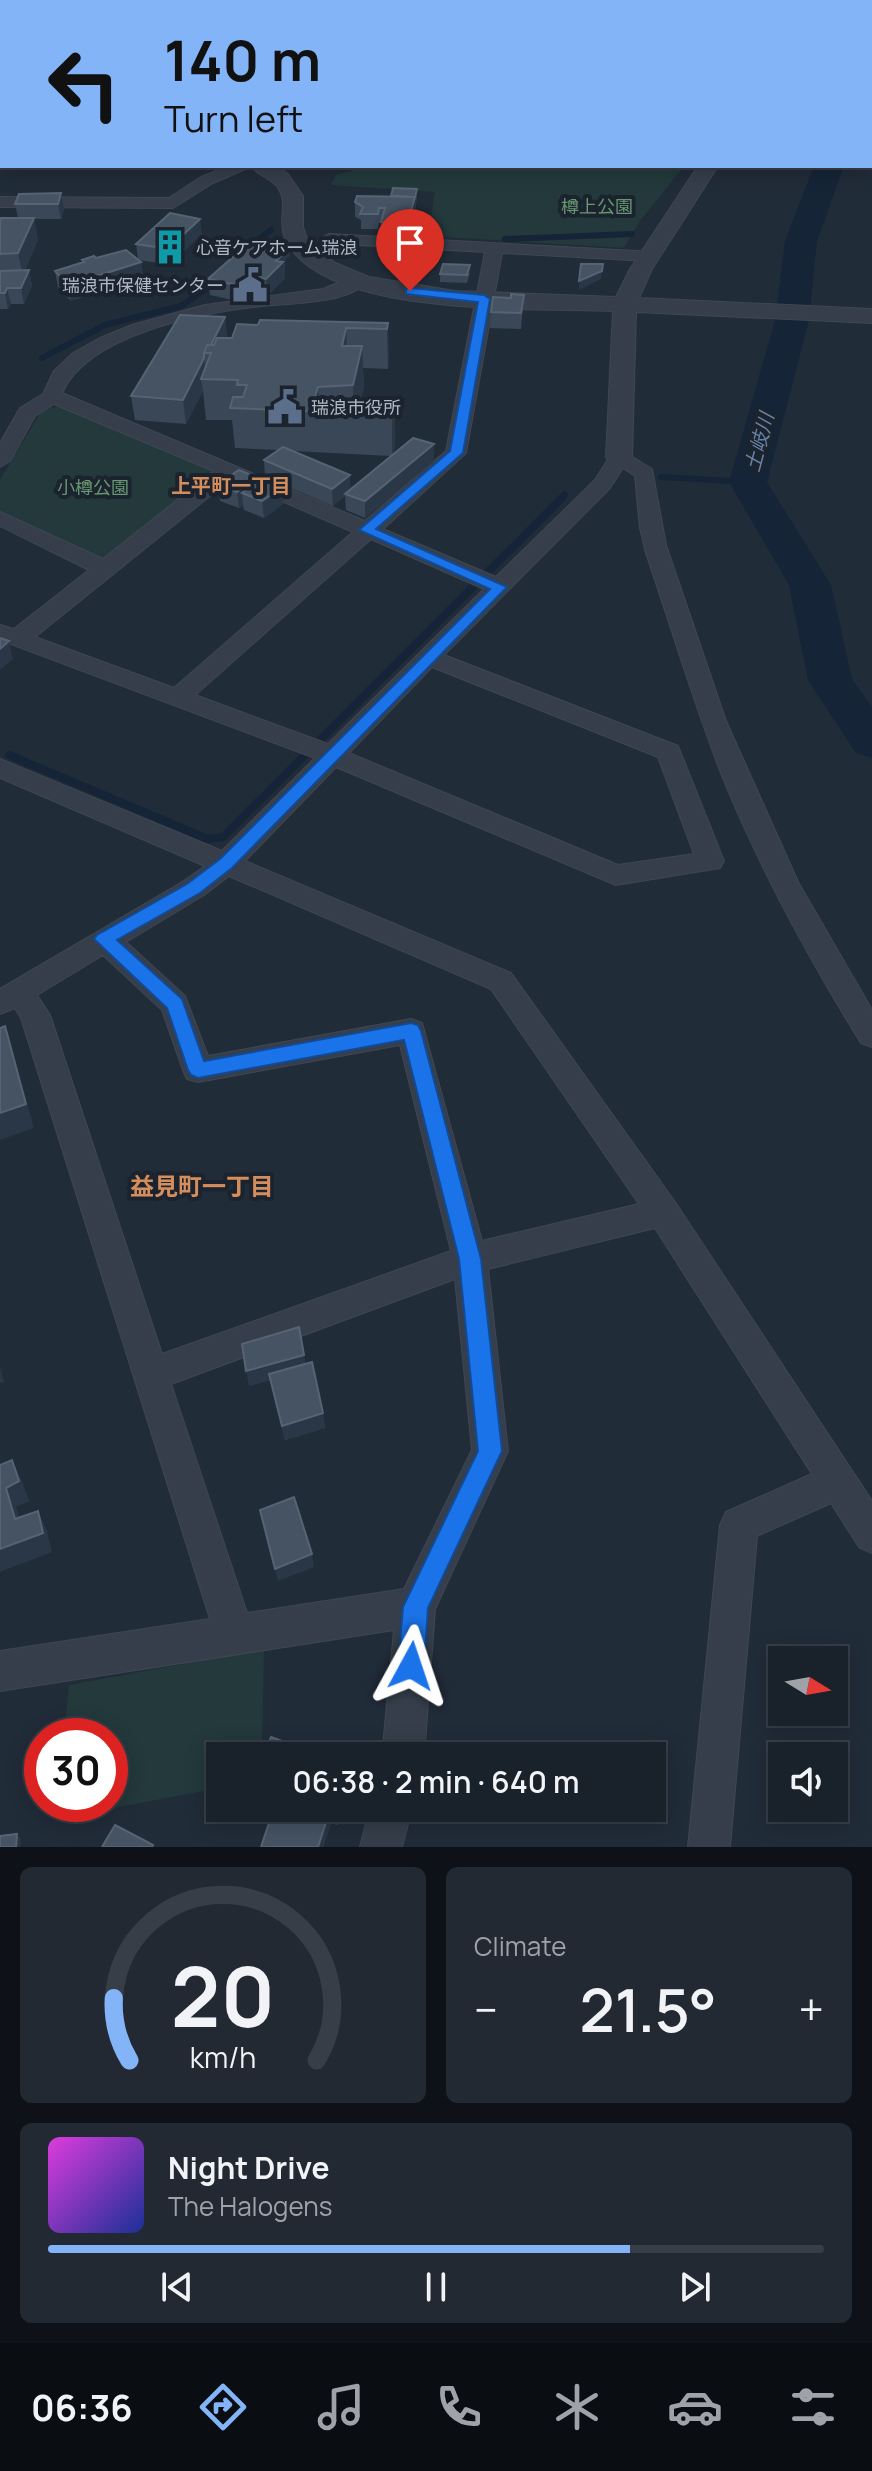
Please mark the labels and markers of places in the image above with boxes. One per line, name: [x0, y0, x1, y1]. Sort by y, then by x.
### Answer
pin: [376, 209, 444, 291]
building icon: 心音ケアホーム瑞浪: [151, 228, 189, 266]
place label: 心音ケアホーム瑞浪: [196, 235, 357, 259]
public building icon: 瑞浪市保健センター: [231, 266, 269, 304]
place label: 瑞浪市保健センター: [62, 273, 224, 297]
public building icon: 瑞浪市役所: [266, 388, 304, 426]
place label: 瑞浪市役所: [311, 395, 401, 419]

